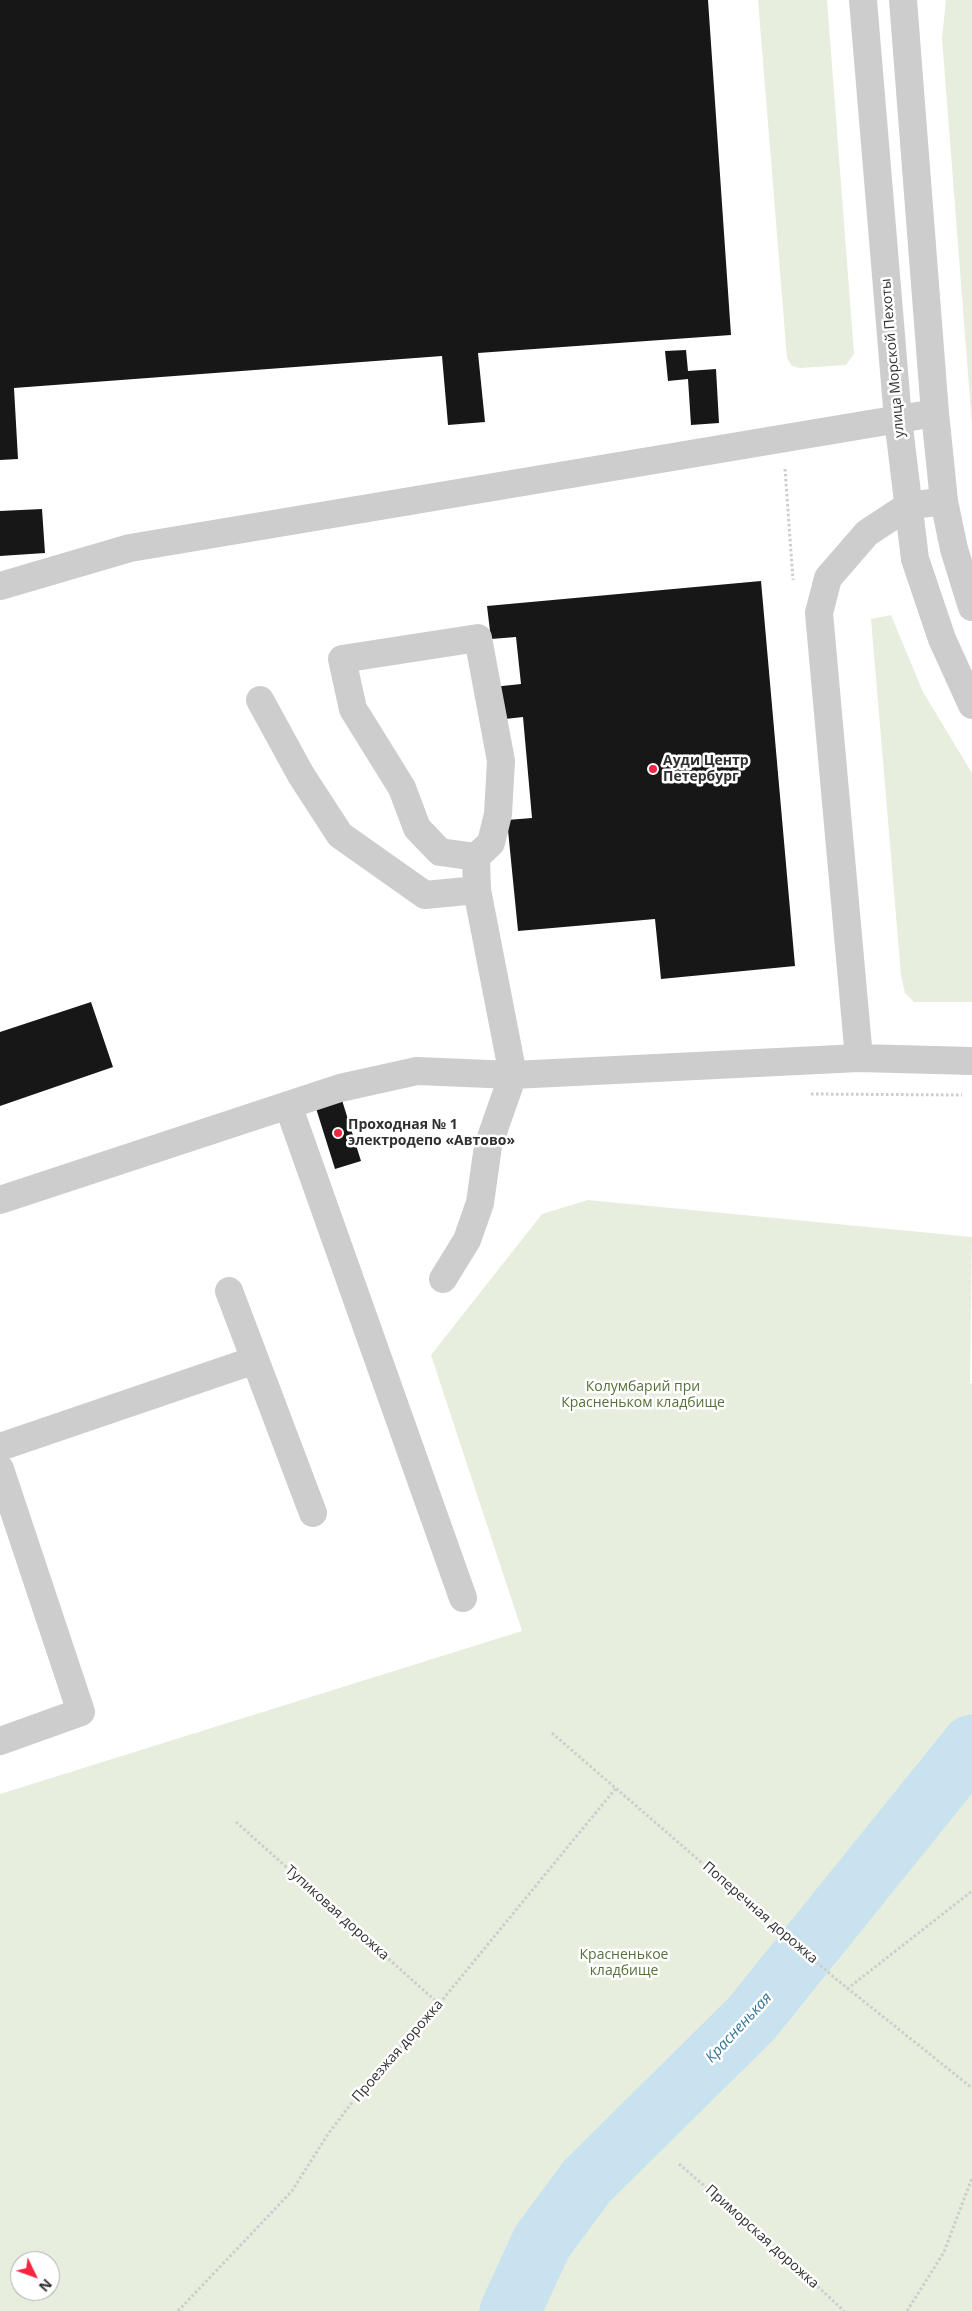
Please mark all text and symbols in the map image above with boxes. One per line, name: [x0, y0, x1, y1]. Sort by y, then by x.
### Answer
street label: улица Морской Пехоты: [878, 278, 908, 438]
place label: Ауди Центр Петербург: [663, 753, 749, 786]
marker: Ауди Центр Петербург: [647, 763, 659, 775]
place label: Проходная № 1 электродепо «Автово»: [348, 1117, 515, 1150]
marker: Проходная № 1 электродепо «Автово»: [332, 1127, 344, 1139]
park label: Колумбарий при Красненьком кладбище: [561, 1379, 725, 1411]
street label: Поперечная дорожка: [699, 1858, 821, 1968]
street label: Тупиковая дорожка: [282, 1862, 392, 1964]
park label: Красненькое кладбище: [580, 1947, 668, 1980]
water label: Красненькая: [702, 1989, 776, 2067]
street label: Проезжая дорожка: [349, 1996, 447, 2106]
street label: Приморская дорожка: [702, 2182, 822, 2292]
north arrow: [10, 2251, 60, 2301]
text: N: [35, 2275, 57, 2296]

